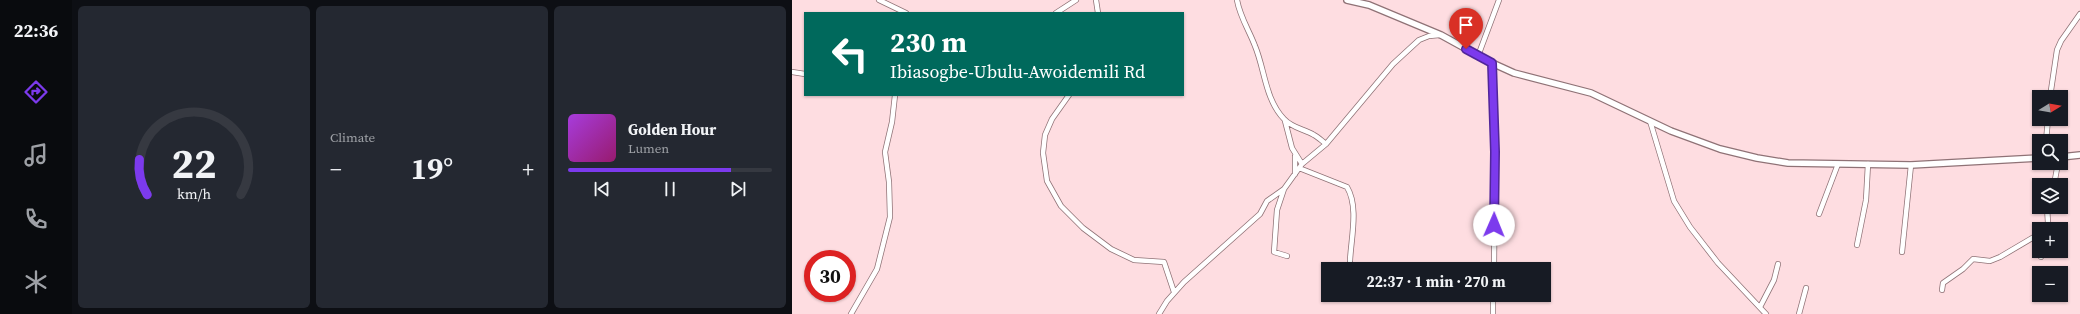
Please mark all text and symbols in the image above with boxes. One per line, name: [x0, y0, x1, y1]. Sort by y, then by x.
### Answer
pin: [1449, 8, 1483, 49]
icon: arrive: [1455, 14, 1477, 36]
text: 22:36: [14, 18, 58, 43]
text: 230 m: [890, 23, 967, 61]
icon: left: [824, 28, 876, 80]
text: Ibiasogbe-Ubulu-Awoidemili Rd: [890, 59, 1145, 84]
icon: directions: [22, 78, 50, 106]
north arrow: [2032, 90, 2068, 126]
map controls: [2032, 90, 2068, 302]
text: Golden Hour: [628, 119, 716, 140]
text: Climate: [330, 129, 375, 146]
button: search: [2032, 134, 2068, 170]
text: 22: [171, 135, 217, 192]
text: Lumen: [628, 140, 669, 157]
icon: music: [22, 141, 50, 169]
text: 19°: [411, 148, 453, 189]
text: −: [330, 154, 342, 184]
text: +: [522, 154, 534, 184]
icon: previous: [591, 178, 613, 200]
icon: pause: [659, 178, 681, 200]
icon: next: [727, 178, 749, 200]
button: layers: [2032, 178, 2068, 214]
text: km/h: [177, 184, 211, 204]
position arrow: [1473, 204, 1515, 246]
icon: phone: [22, 205, 50, 233]
button: +: [2032, 222, 2068, 258]
speed limit sign: 30: [804, 250, 856, 302]
button: −: [2032, 266, 2068, 302]
icon: climate: [22, 268, 50, 296]
text: 22:37 · 1 min · 270 m: [1367, 271, 1506, 292]

